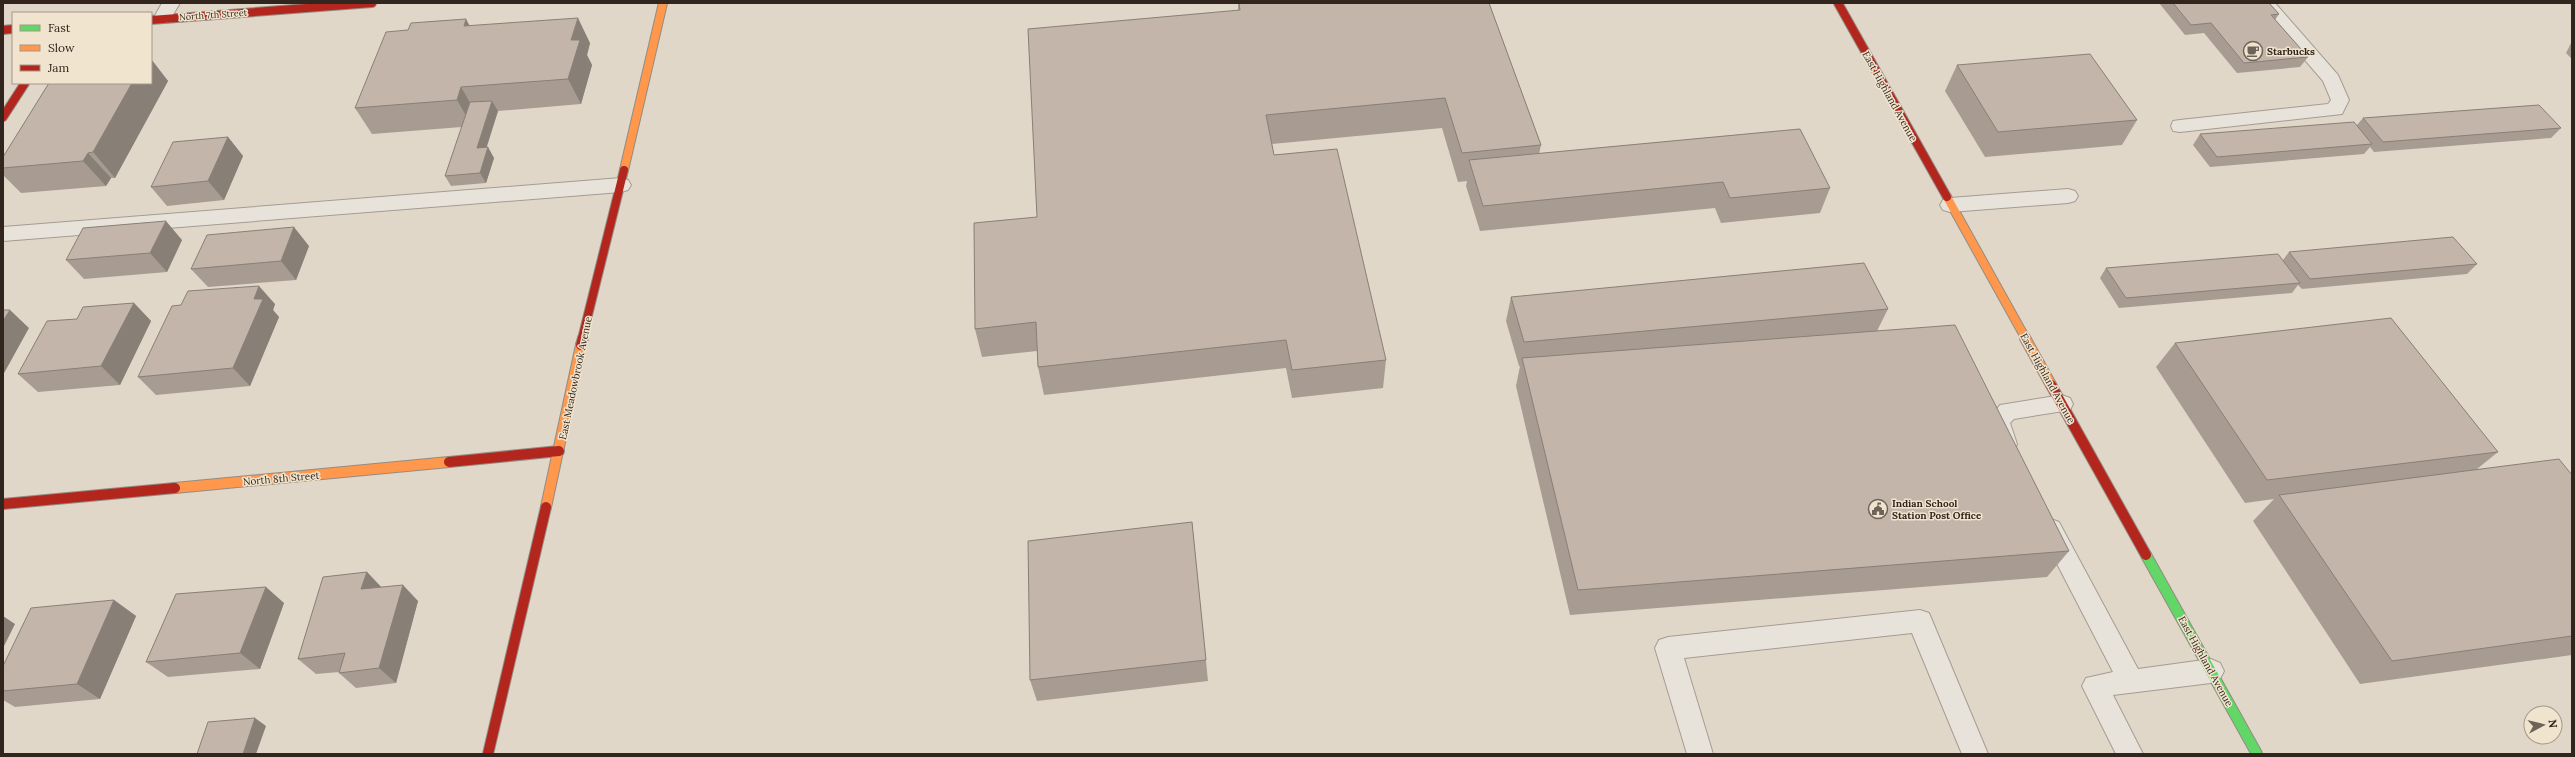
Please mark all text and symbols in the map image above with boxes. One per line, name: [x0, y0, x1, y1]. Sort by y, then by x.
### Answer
street label: North 7th Street: [179, 7, 248, 22]
legend: [12, 12, 152, 84]
text: Fast: [48, 20, 71, 35]
text: Slow: [48, 40, 75, 55]
cafe icon: Starbucks: [2242, 40, 2264, 62]
place label: Starbucks: [2267, 45, 2315, 58]
street label: East Highland Avenue: [1859, 49, 1920, 144]
text: Jam: [47, 60, 69, 75]
street label: East Meadowbrook Avenue: [556, 315, 595, 441]
street label: East Highland Avenue: [2017, 331, 2078, 426]
street label: North 8th Street: [242, 469, 320, 488]
place label: Indian School Station Post Office: [1892, 497, 1982, 522]
public building icon: Indian School Station Post Office: [1867, 498, 1889, 520]
street label: East Highland Avenue: [2175, 614, 2236, 709]
north arrow: [2523, 705, 2563, 745]
text: N: [2545, 719, 2560, 729]

